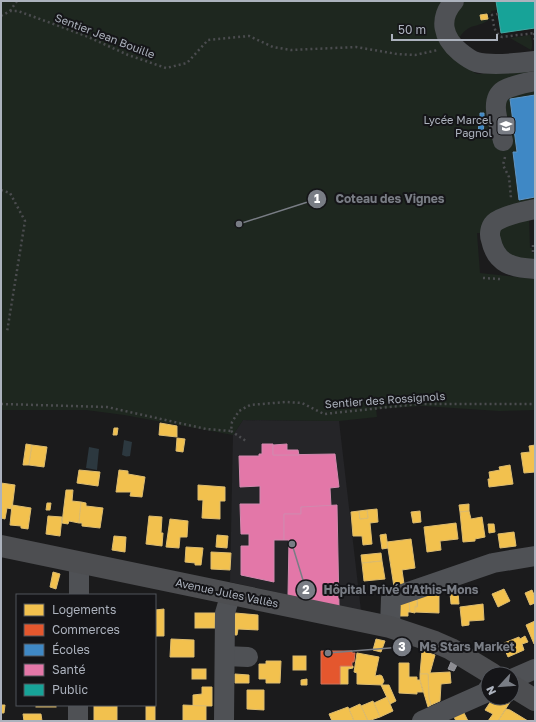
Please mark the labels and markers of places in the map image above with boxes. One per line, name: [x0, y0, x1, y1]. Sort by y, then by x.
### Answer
place label: Lycée Marcel Pagnol: [423, 113, 492, 139]
school or university icon: Lycée Marcel Pagnol: [495, 115, 517, 137]
callout: Coteau des Vignes: [307, 187, 453, 211]
callout: Hôpital Privé d'Athis-Mons: [296, 578, 487, 602]
callout: Ms Stars Market: [392, 635, 523, 659]

